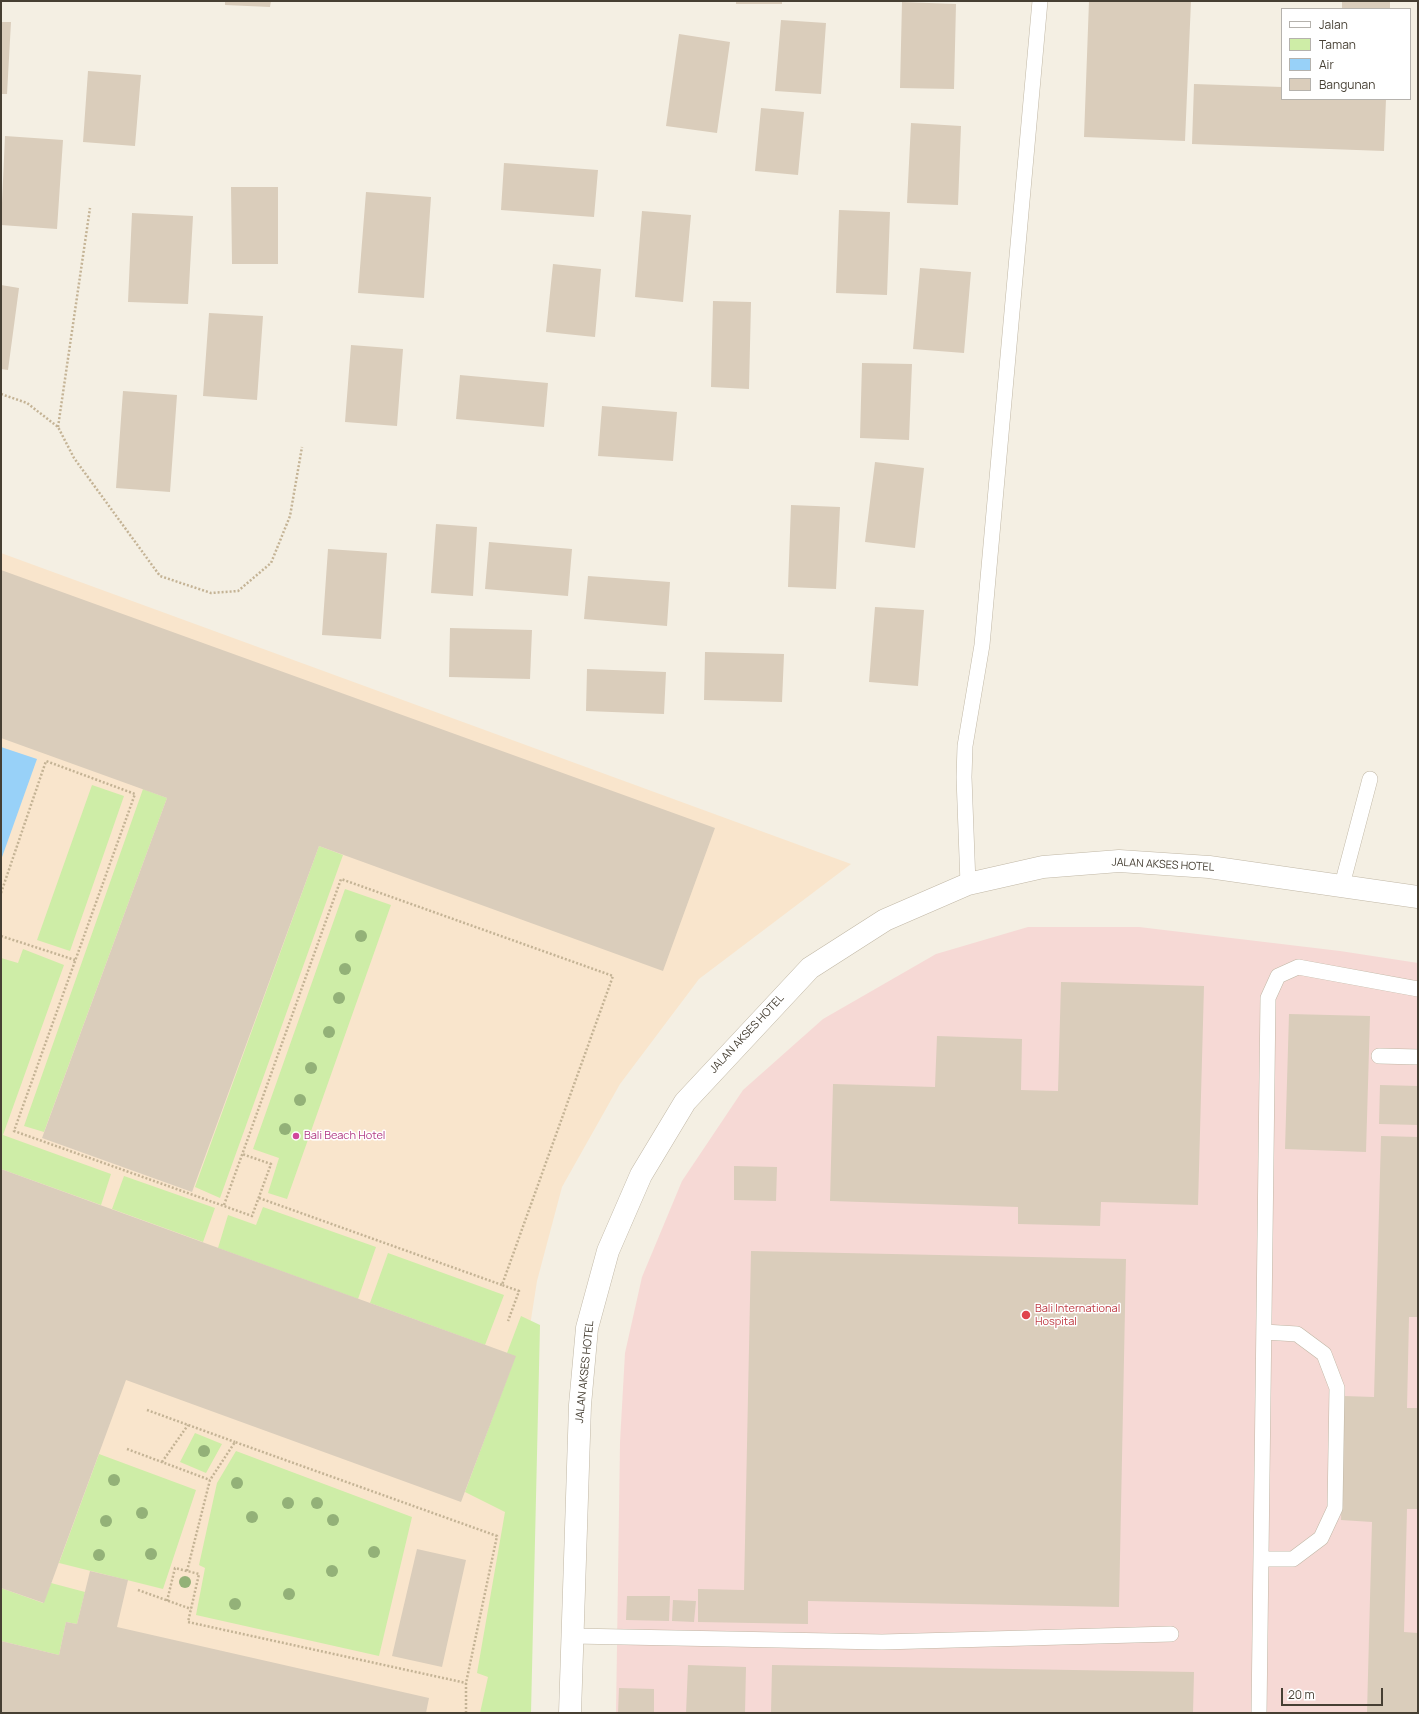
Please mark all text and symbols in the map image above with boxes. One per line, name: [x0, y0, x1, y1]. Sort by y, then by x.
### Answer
legend: [1281, 8, 1411, 100]
text: Jalan: [1319, 16, 1348, 33]
text: Taman: [1319, 36, 1356, 53]
text: Air: [1319, 56, 1334, 73]
text: Bangunan: [1319, 76, 1375, 93]
street label: JALAN AKSES HOTEL: [1111, 856, 1215, 874]
street label: JALAN AKSES HOTEL: [707, 992, 787, 1076]
place label: Bali Beach Hotel: [304, 1129, 385, 1143]
marker: Bali Beach Hotel: [291, 1131, 301, 1141]
place label: Bali International Hospital: [1035, 1302, 1120, 1328]
marker: Bali International Hospital: [1020, 1309, 1032, 1321]
street label: JALAN AKSES HOTEL: [573, 1320, 597, 1424]
scale bar: [1283, 1680, 1385, 1706]
text: 20 m: [1288, 1686, 1315, 1703]

